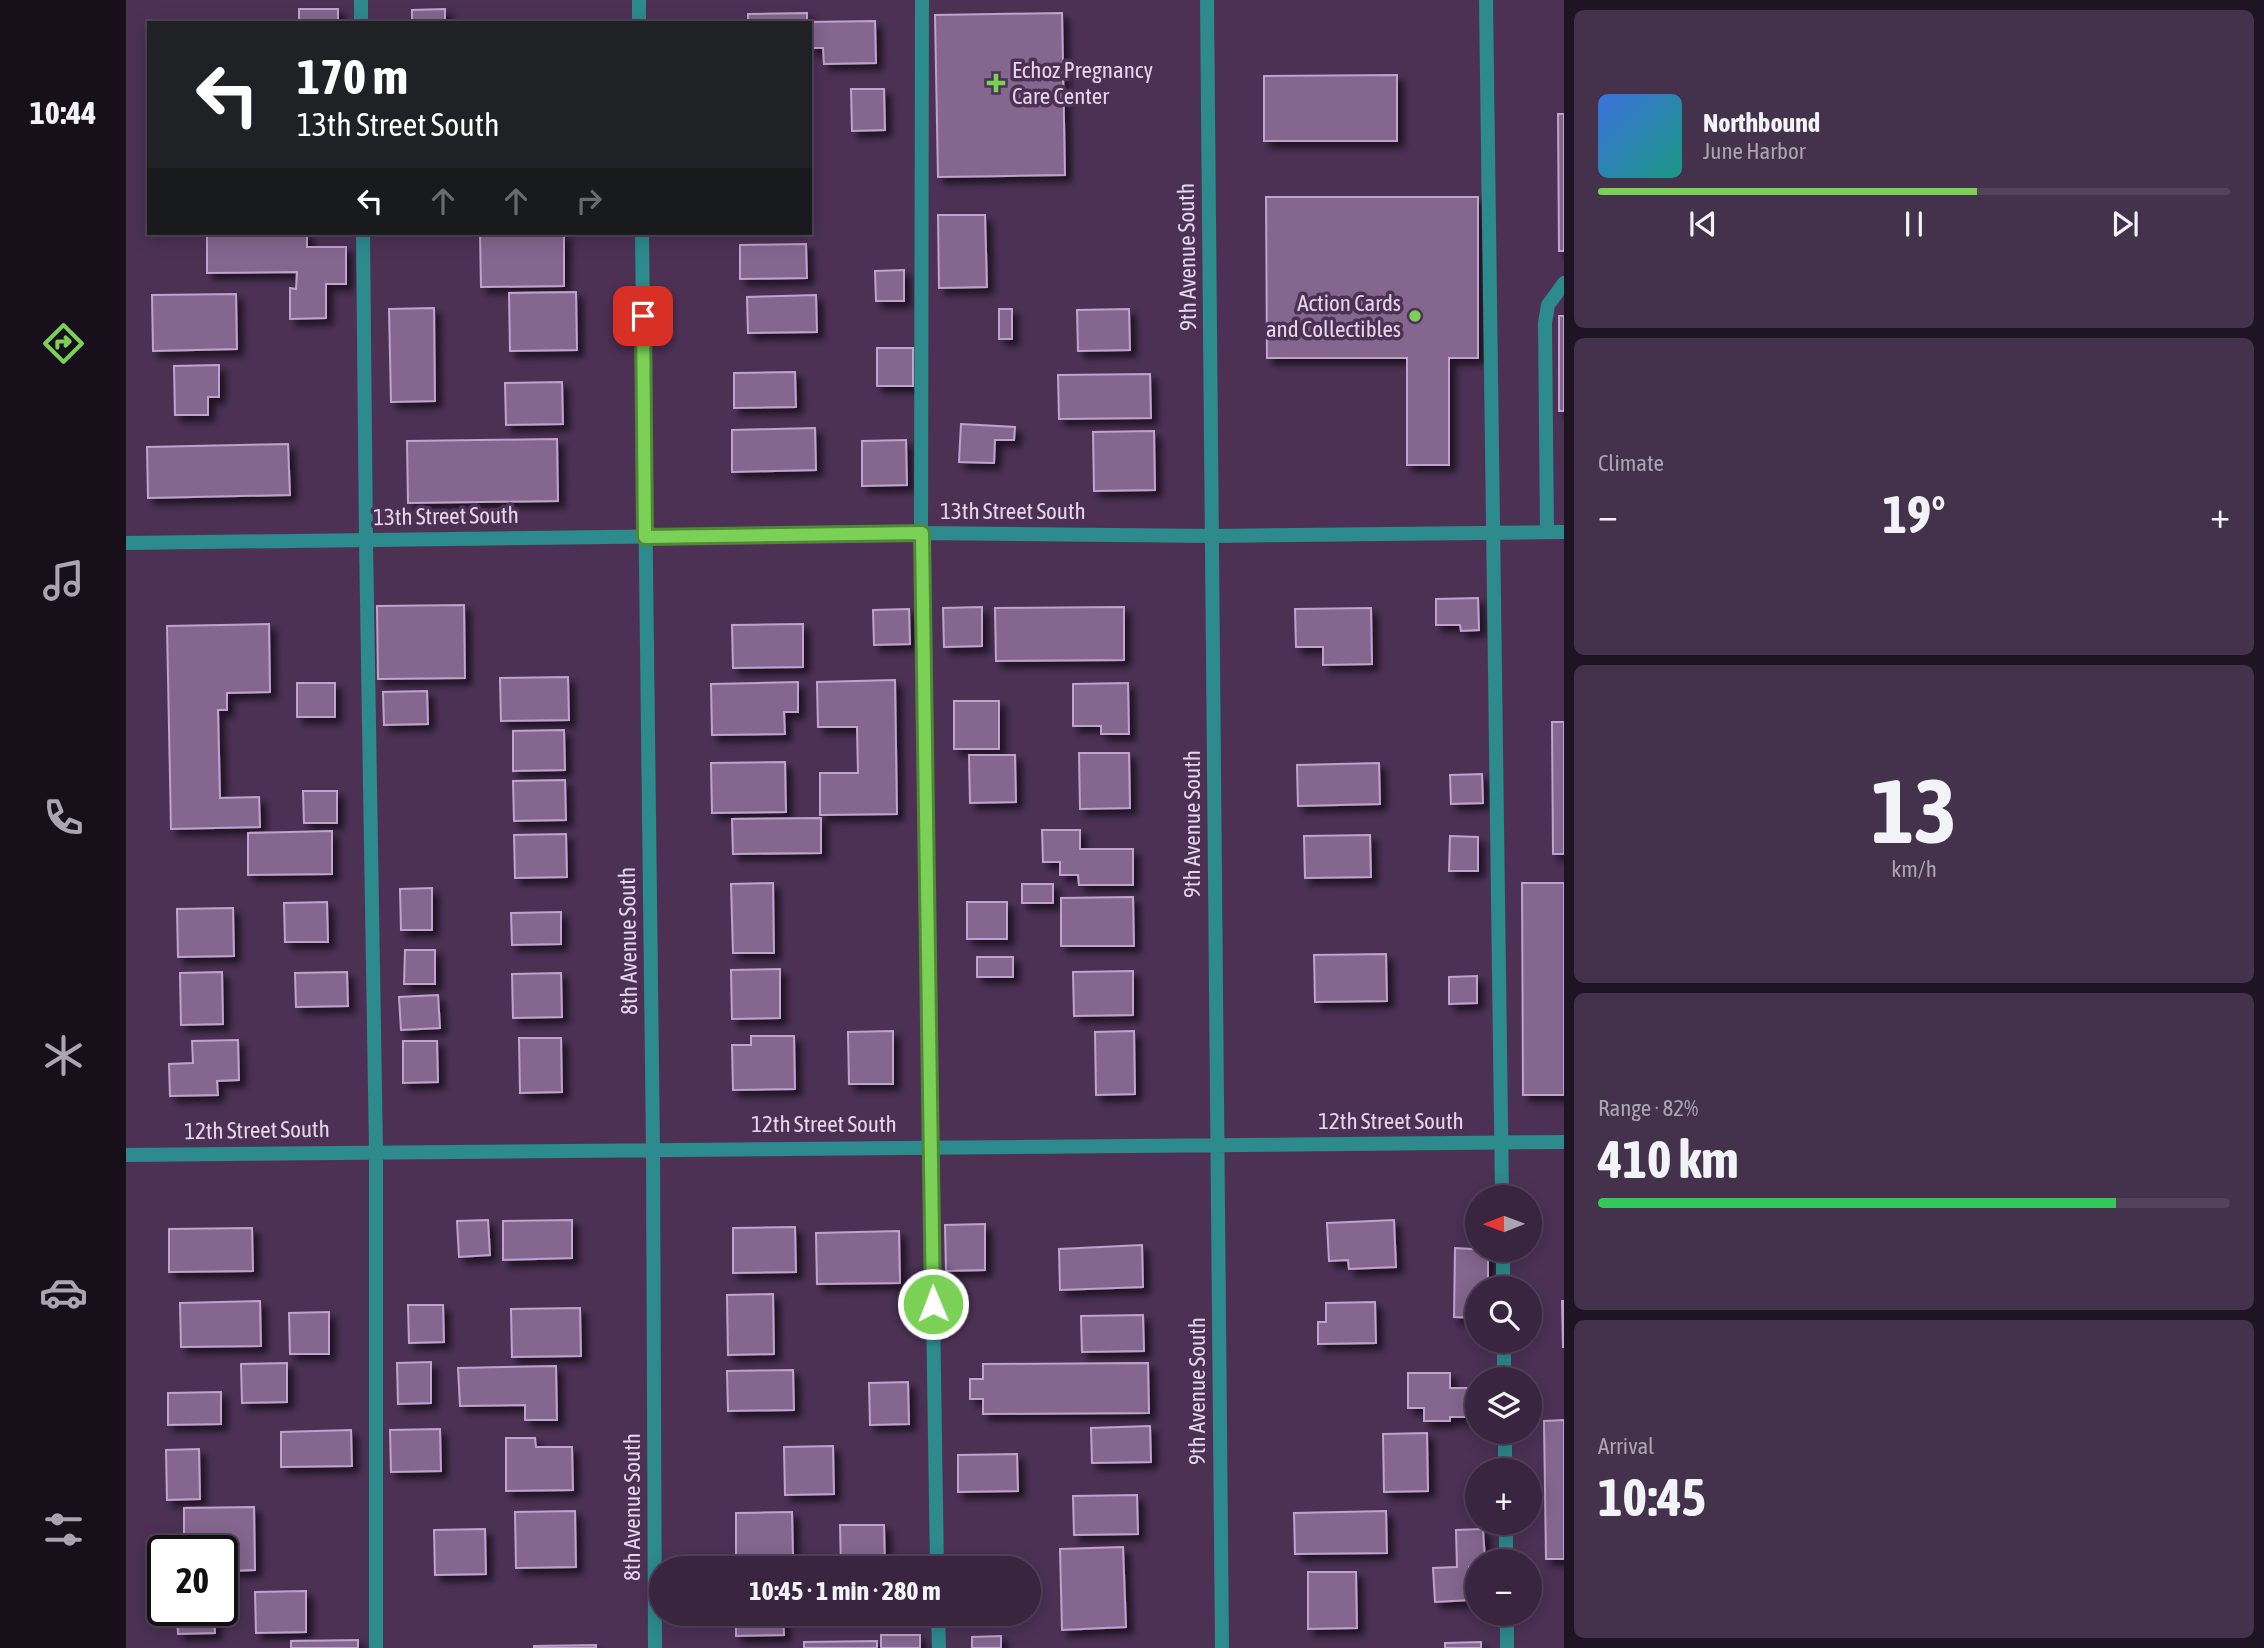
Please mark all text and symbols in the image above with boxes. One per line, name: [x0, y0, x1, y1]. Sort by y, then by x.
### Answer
text: 170 m: [297, 48, 408, 104]
icon: left: [182, 49, 273, 140]
place label: Echoz Pregnancy Care Center: [1012, 57, 1153, 109]
marker: Echoz Pregnancy Care Center: [986, 73, 1006, 93]
text: 10:44: [30, 94, 96, 131]
text: 13th Street South: [297, 106, 499, 143]
text: Northbound: [1703, 108, 1820, 138]
text: June Harbor: [1703, 138, 1806, 164]
icon: left: [351, 182, 389, 220]
icon: ahead: [424, 182, 462, 220]
icon: ahead: [497, 182, 535, 220]
icon: right: [570, 182, 608, 220]
street label: 9th Avenue South: [1173, 183, 1201, 331]
icon: previous: [1684, 205, 1722, 243]
icon: pause: [1895, 205, 1933, 243]
icon: next: [2106, 205, 2144, 243]
pin: [613, 286, 673, 346]
place label: Action Cards and Collectibles: [1266, 290, 1401, 342]
icon: arrive: [624, 297, 662, 335]
marker: Action Cards and Collectibles: [1407, 308, 1423, 324]
icon: directions: [39, 319, 88, 368]
text: Climate: [1598, 450, 1664, 476]
text: 19°: [1882, 484, 1946, 544]
text: −: [1598, 493, 1618, 536]
text: +: [2210, 493, 2230, 536]
street label: 13th Street South: [940, 498, 1086, 524]
street label: 13th Street South: [373, 502, 519, 530]
icon: music: [39, 556, 88, 605]
street label: 9th Avenue South: [1179, 750, 1205, 898]
text: 13: [1871, 758, 1957, 862]
icon: phone: [39, 793, 88, 842]
text: km/h: [1891, 856, 1937, 882]
street label: 8th Avenue South: [614, 867, 642, 1015]
icon: climate: [39, 1031, 88, 1080]
text: Range · 82%: [1598, 1095, 1698, 1121]
street label: 12th Street South: [1318, 1108, 1464, 1134]
street label: 12th Street South: [751, 1111, 897, 1137]
street label: 12th Street South: [184, 1116, 330, 1144]
text: 410 km: [1598, 1129, 1739, 1189]
north arrow: [1465, 1185, 1542, 1262]
map controls: [1465, 1185, 1542, 1626]
position arrow: [896, 1267, 970, 1341]
icon: car: [39, 1268, 88, 1317]
button: search: [1465, 1276, 1542, 1353]
street label: 9th Avenue South: [1184, 1317, 1210, 1465]
button: layers: [1465, 1367, 1542, 1444]
street label: 8th Avenue South: [619, 1433, 645, 1581]
text: Arrival: [1598, 1433, 1654, 1459]
button: +: [1465, 1458, 1542, 1535]
text: 10:45: [1598, 1467, 1706, 1527]
icon: filters: [39, 1505, 88, 1554]
speed limit sign: 20: [147, 1535, 238, 1626]
button: −: [1465, 1549, 1542, 1626]
text: 10:45 · 1 min · 280 m: [749, 1576, 941, 1606]

